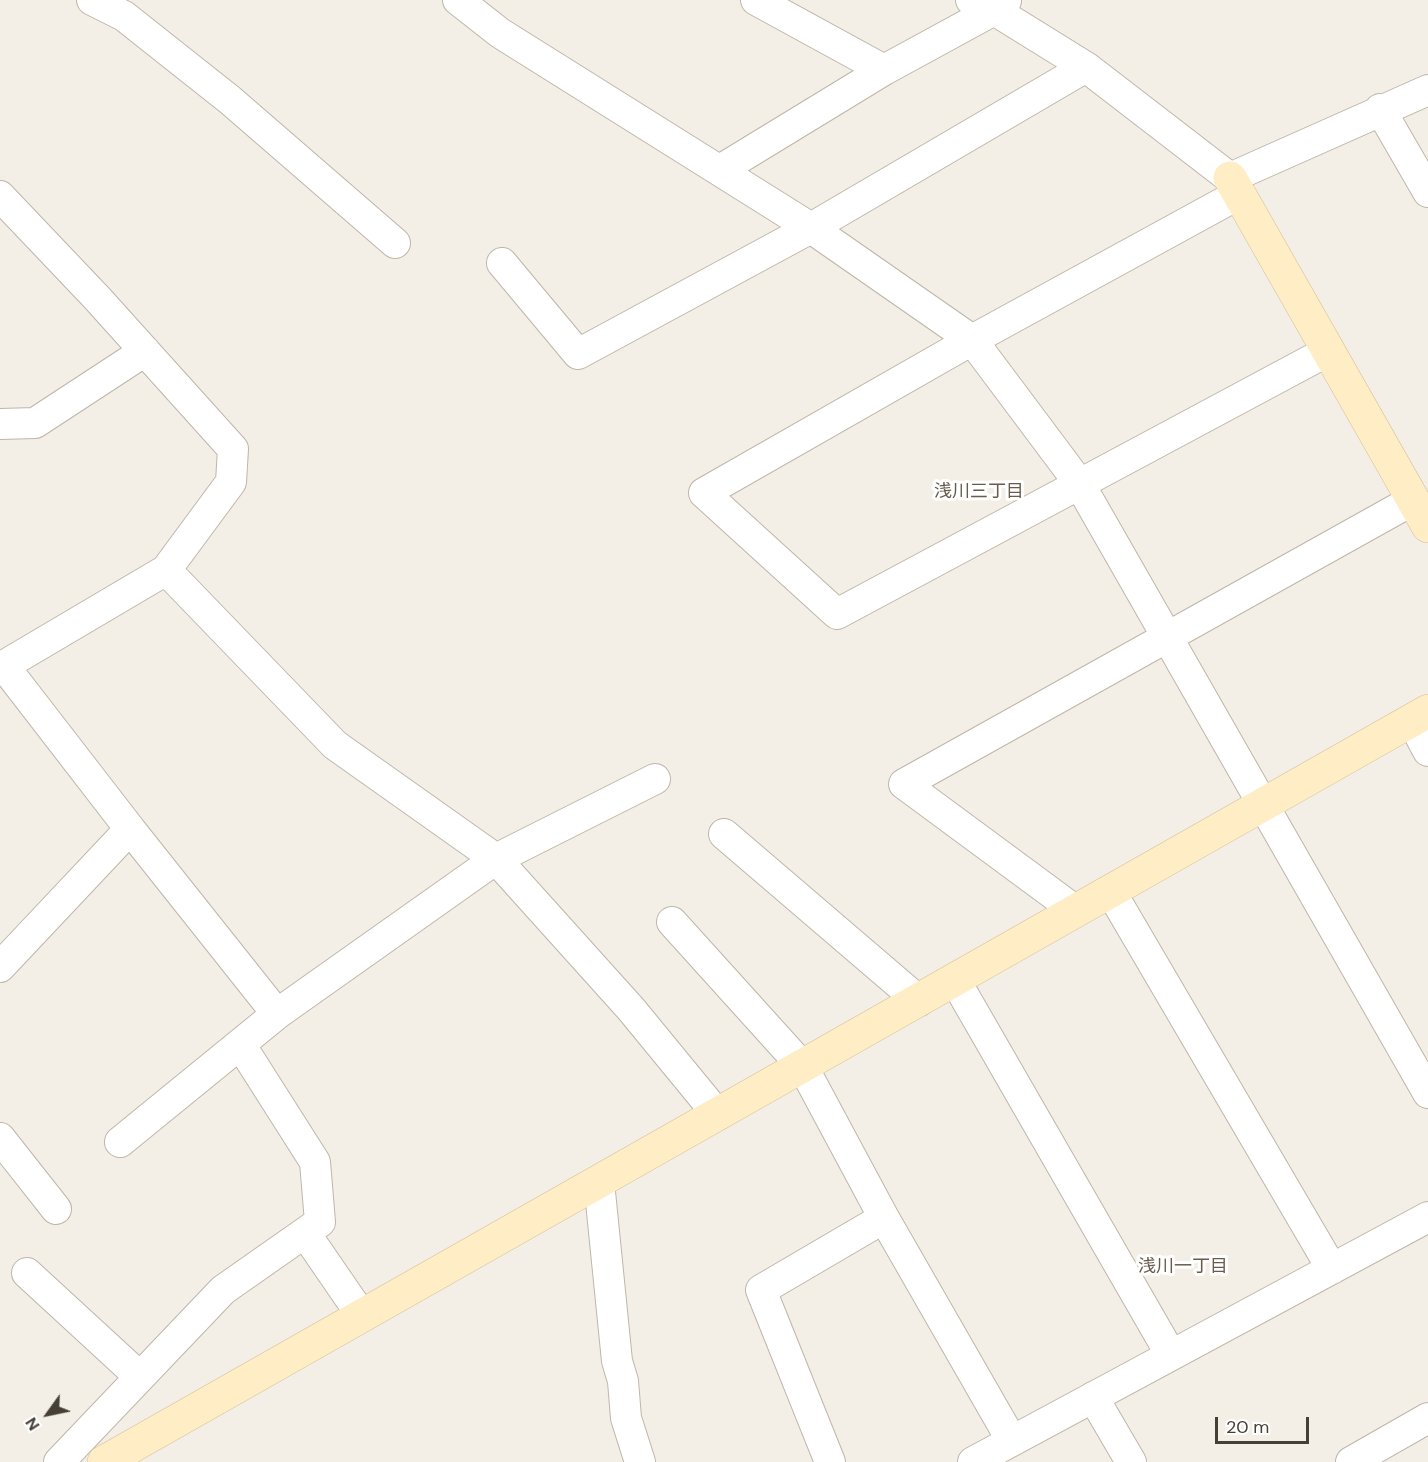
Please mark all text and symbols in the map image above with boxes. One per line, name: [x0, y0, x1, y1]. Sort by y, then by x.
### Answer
district label: 浅川三丁目: [934, 481, 1024, 503]
district label: 浅川一丁目: [1138, 1256, 1228, 1278]
north arrow: [18, 1384, 78, 1444]
scale bar: [1218, 1405, 1312, 1443]
text: N: [21, 1413, 44, 1435]
text: 20 m: [1226, 1415, 1269, 1439]

